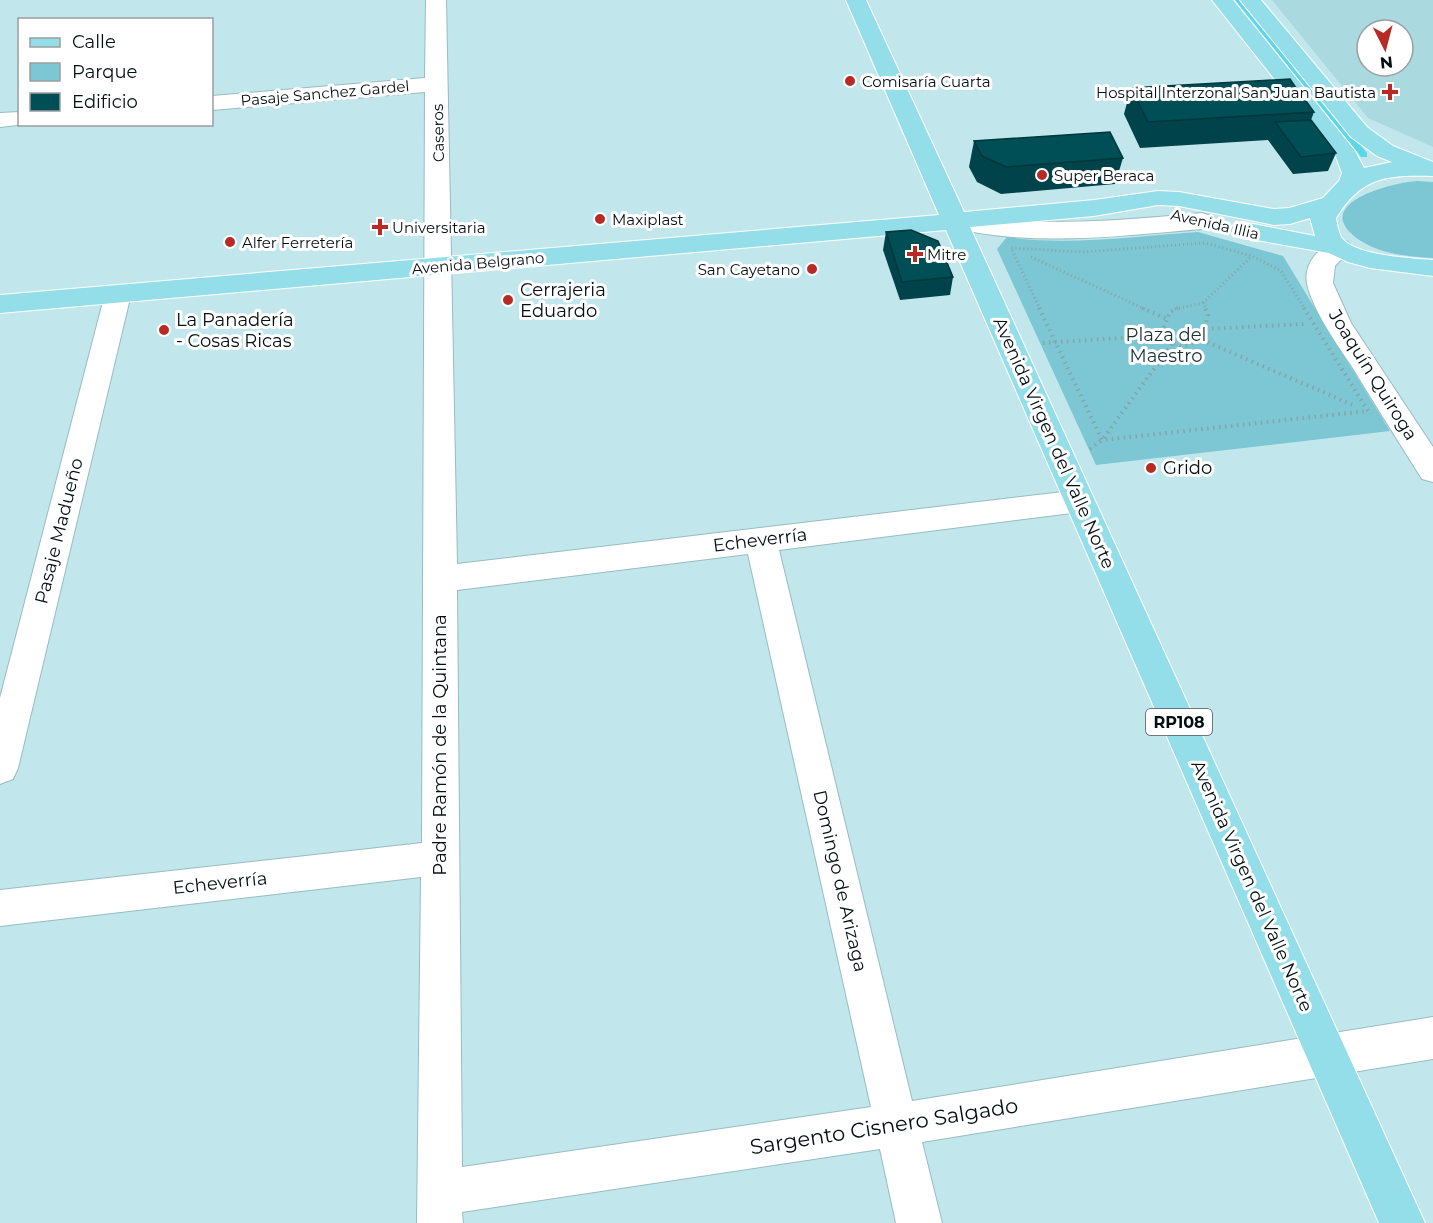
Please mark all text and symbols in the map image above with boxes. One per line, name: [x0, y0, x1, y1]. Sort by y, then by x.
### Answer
legend: [18, 18, 213, 126]
north arrow: [1355, 18, 1415, 78]
text: Calle: [72, 31, 116, 53]
text: N: [1379, 52, 1394, 73]
text: Parque: [72, 61, 138, 83]
place label: Comisaría Cuarta: [862, 72, 991, 91]
marker: Comisaría Cuarta: [843, 74, 857, 88]
street label: Pasaje Sanchez Gardel: [240, 76, 410, 110]
place label: Hospital Interzonal San Juan Bautista: [1096, 83, 1376, 102]
marker: Hospital Interzonal San Juan Bautista: [1381, 83, 1399, 101]
text: Edificio: [72, 91, 138, 113]
street label: Caseros: [428, 104, 448, 162]
place label: Super Beraca: [1054, 166, 1154, 185]
marker: Super Beraca: [1035, 168, 1049, 182]
street label: Avenida Illia: [1169, 205, 1261, 243]
place label: Maxiplast: [612, 210, 684, 229]
marker: Maxiplast: [593, 212, 607, 226]
place label: Universitaria: [392, 218, 486, 237]
marker: Universitaria: [373, 220, 387, 234]
place label: Alfer Ferretería: [242, 233, 353, 252]
marker: Alfer Ferretería: [223, 235, 237, 249]
place label: Mitre: [927, 245, 966, 264]
marker: Mitre: [908, 247, 922, 261]
street label: Avenida Belgrano: [411, 248, 545, 278]
place label: San Cayetano: [698, 260, 800, 279]
marker: San Cayetano: [805, 262, 819, 276]
place label: Cerrajeria Eduardo: [520, 279, 606, 322]
marker: Cerrajeria Eduardo: [501, 293, 515, 307]
street label: Joaquín Quiroga: [1323, 305, 1422, 444]
place label: La Panadería - Cosas Ricas: [176, 309, 294, 352]
street label: Avenida Virgen del Valle Norte: [988, 314, 1120, 572]
marker: La Panadería - Cosas Ricas: [157, 323, 171, 337]
park label: Plaza del Maestro: [1126, 324, 1206, 367]
street label: Pasaje Madueño: [30, 456, 88, 606]
place label: Grido: [1163, 457, 1212, 479]
marker: Grido: [1144, 461, 1158, 475]
street label: Echeverría: [712, 523, 808, 557]
street label: Padre Ramón de la Quintana: [429, 614, 451, 876]
road number: RP108: [1146, 709, 1212, 735]
street label: Avenida Virgen del Valle Norte: [1186, 757, 1318, 1015]
street label: Domingo de Arizaga: [808, 788, 872, 974]
street label: Echeverría: [172, 867, 268, 899]
street label: Sargento Cisnero Salgado: [748, 1092, 1020, 1160]

